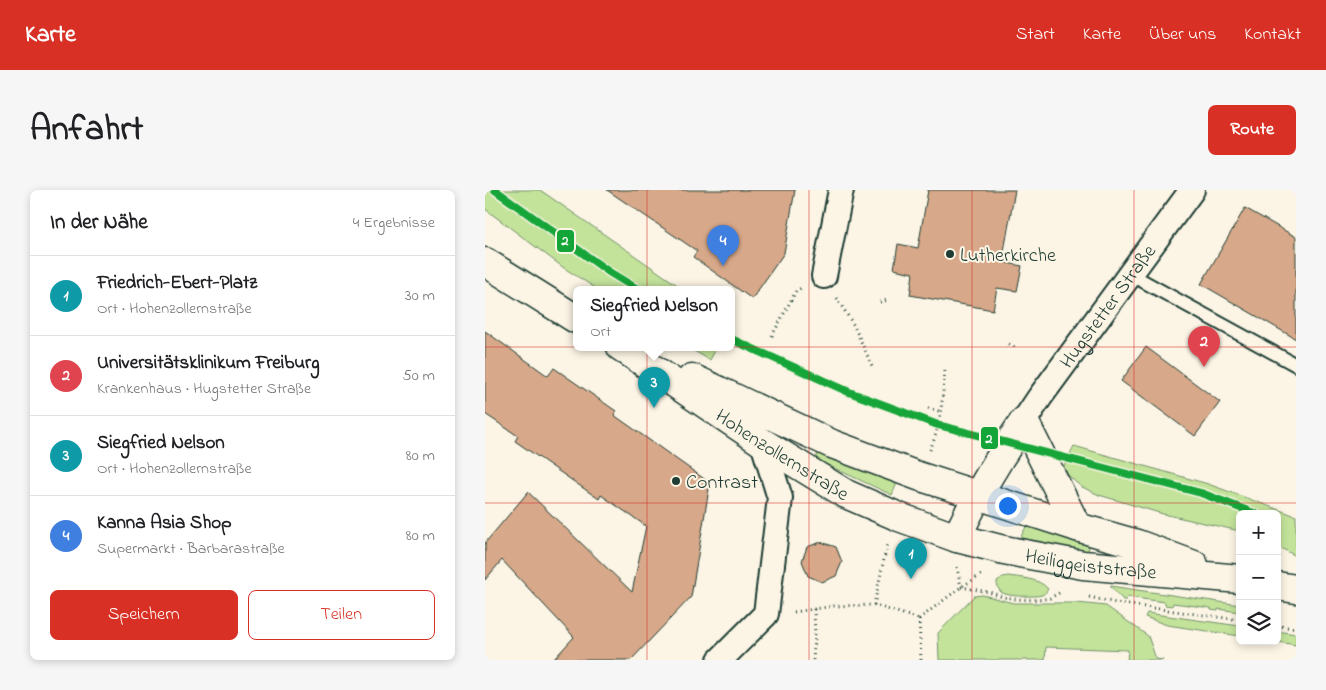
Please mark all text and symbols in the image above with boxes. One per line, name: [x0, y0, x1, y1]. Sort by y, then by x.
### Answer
text: Karte: [25, 18, 76, 53]
text: Start: [1016, 22, 1055, 48]
text: Karte: [1083, 22, 1121, 48]
text: Über uns: [1149, 22, 1216, 48]
text: Kontakt: [1244, 22, 1301, 48]
text: Anfahrt: [30, 105, 143, 156]
button: Route: [1208, 105, 1296, 155]
text: In der Nähe: [50, 208, 148, 238]
text: 4 Ergebnisse: [353, 211, 435, 235]
pin: 4: [707, 225, 739, 266]
line badge: 2: [556, 229, 575, 253]
text: 2: [561, 231, 569, 252]
street label: Hugstetter Straße: [1054, 239, 1164, 375]
place label: Lutherkirche: [960, 242, 1056, 271]
marker: Lutherkirche: [944, 248, 956, 260]
text: Friedrich-Ebert-Platz: [97, 270, 257, 297]
text: 1: [63, 284, 69, 308]
text: 30 m: [405, 284, 435, 308]
popup: [573, 286, 735, 351]
text: Siegfried Nelson: [590, 293, 718, 320]
text: Ort · Hohenzollernstraße: [97, 297, 252, 321]
text: Ort: [590, 320, 611, 344]
pin: 2: [1188, 326, 1220, 367]
text: Universitätsklinikum Freiburg: [97, 350, 320, 377]
text: 2: [62, 364, 70, 388]
text: 50 m: [403, 364, 435, 388]
pin: 3: [638, 367, 670, 408]
text: Krankenhaus · Hugstetter Straße: [97, 377, 311, 401]
street label: Hohenzollernstraße: [709, 403, 854, 509]
line badge: 2: [980, 426, 999, 450]
text: 2: [985, 429, 993, 450]
text: Siegfried Nelson: [97, 430, 225, 457]
text: 3: [63, 444, 69, 468]
text: 80 m: [406, 444, 435, 468]
text: Ort · Hohenzollernstraße: [97, 457, 252, 481]
place label: Contrast: [686, 469, 758, 498]
marker: Contrast: [670, 475, 682, 487]
your location: [995, 493, 1021, 519]
text: Kanna Asia Shop: [97, 510, 231, 537]
map controls: [1236, 510, 1281, 645]
button: +: [1236, 510, 1281, 555]
text: 4: [63, 524, 69, 548]
text: 80 m: [406, 524, 435, 548]
text: Supermarkt · Barbarastraße: [97, 537, 285, 561]
pin: 1: [895, 538, 927, 579]
street label: Heiliggeiststraße: [1023, 542, 1158, 588]
button: −: [1236, 555, 1281, 600]
button: Speichern: [50, 590, 238, 640]
button: Teilen: [248, 590, 435, 640]
button: layers: [1236, 600, 1281, 645]

